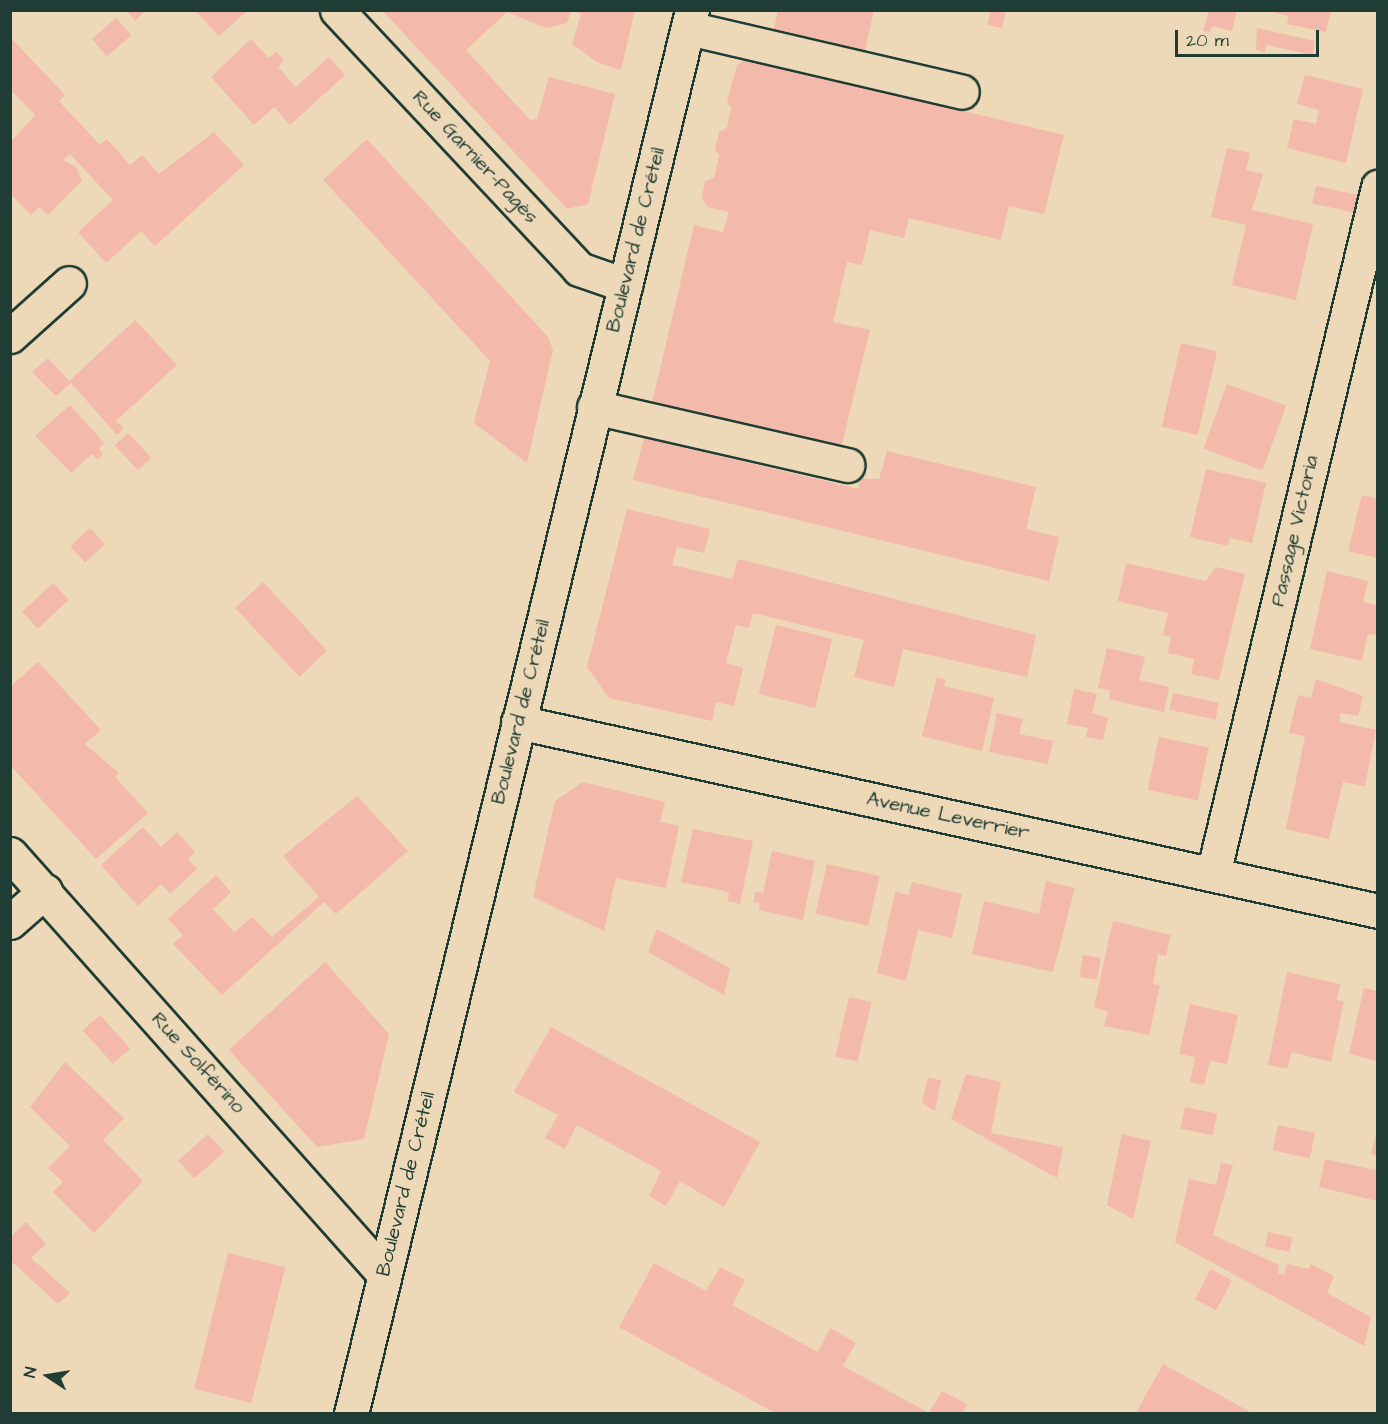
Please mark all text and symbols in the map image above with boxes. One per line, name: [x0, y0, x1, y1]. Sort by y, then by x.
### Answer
scale bar: [1178, 18, 1322, 56]
text: 20 m: [1186, 28, 1229, 53]
street label: Rue Garnier-Pagès: [407, 85, 543, 229]
street label: Boulevard de Créteil: [601, 145, 671, 335]
street label: Passage Victoria: [1266, 453, 1324, 609]
street label: Boulevard de Créteil: [486, 617, 556, 807]
street label: Avenue Leverrier: [864, 787, 1032, 845]
street label: Rue Solférino: [146, 1007, 250, 1119]
street label: Boulevard de Créteil: [371, 1089, 441, 1279]
north arrow: [18, 1346, 78, 1406]
text: N: [19, 1365, 42, 1379]

